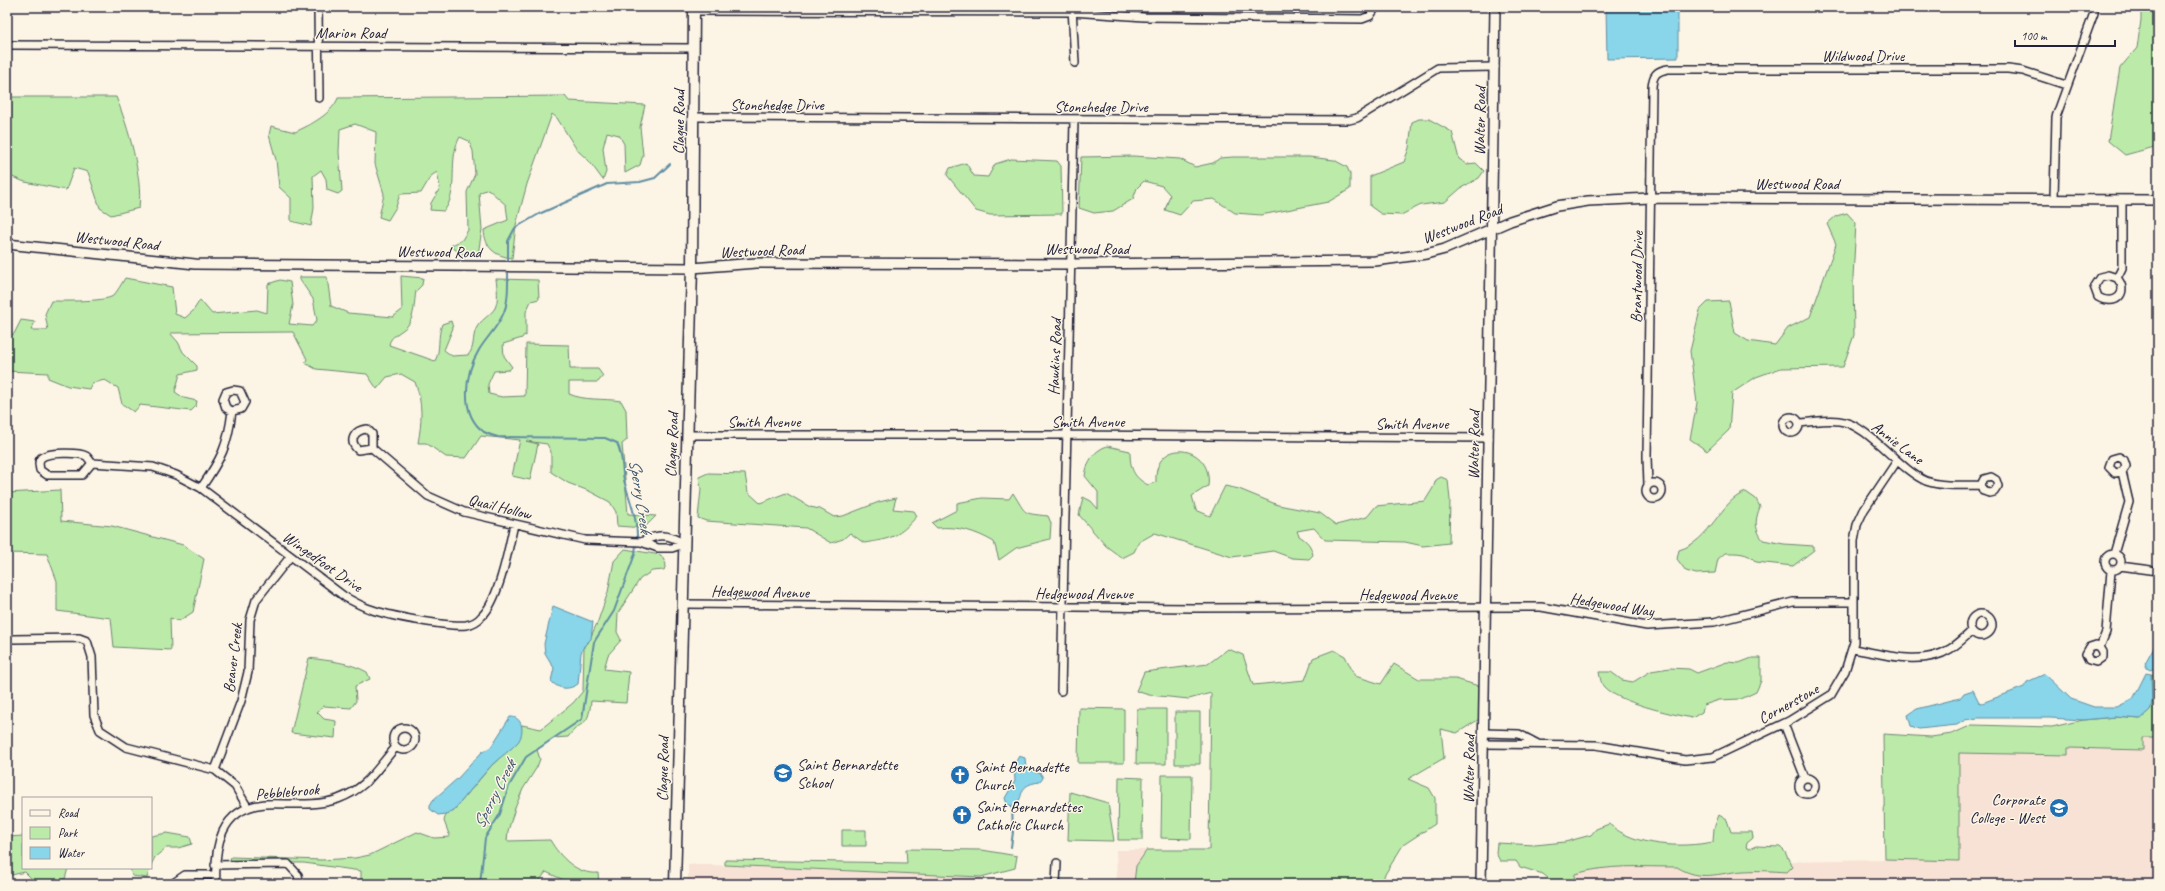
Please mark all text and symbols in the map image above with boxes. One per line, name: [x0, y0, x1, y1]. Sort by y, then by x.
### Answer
scale bar: [2015, 22, 2115, 48]
street label: Marion Road: [316, 23, 389, 43]
text: 100 m: [2021, 28, 2048, 44]
street label: Wildwood Drive: [1822, 46, 1906, 66]
street label: Walter Road: [1469, 84, 1491, 156]
street label: Clague Road: [669, 87, 689, 154]
street label: Stonehedge Drive: [730, 95, 826, 115]
street label: Stonehedge Drive: [1054, 97, 1150, 117]
street label: Westwood Road: [1755, 174, 1842, 194]
street label: Westwood Road: [1419, 199, 1508, 248]
street label: Westwood Road: [74, 227, 162, 256]
street label: Brantwood Drive: [1626, 229, 1648, 323]
street label: Westwood Road: [720, 239, 807, 262]
street label: Westwood Road: [1045, 239, 1132, 259]
street label: Westwood Road: [397, 241, 484, 263]
street label: Hawkins Road: [1044, 316, 1066, 396]
street label: Walter Road: [1463, 408, 1485, 480]
street label: Clague Road: [661, 410, 683, 478]
street label: Smith Avenue: [728, 412, 802, 432]
street label: Smith Avenue: [1052, 412, 1126, 432]
street label: Smith Avenue: [1376, 414, 1450, 434]
street label: Annie Lane: [1867, 417, 1929, 470]
water label: Sperry Creek: [624, 458, 657, 538]
street label: Quail Hollow: [466, 490, 535, 525]
street label: Wingedfoot Drive: [279, 527, 368, 598]
street label: Hedgewood Avenue: [711, 581, 811, 603]
street label: Hedgewood Avenue: [1035, 584, 1135, 604]
street label: Hedgewood Avenue: [1359, 585, 1459, 605]
street label: Hedgewood Way: [1569, 589, 1657, 622]
street label: Beaver Creek: [219, 621, 247, 694]
street label: Cornerstone: [1755, 678, 1824, 729]
street label: Walter Road: [1458, 732, 1480, 804]
street label: Clague Road: [652, 734, 674, 802]
water label: Sperry Creek: [468, 753, 522, 832]
place label: Saint Bernardette School: [797, 755, 899, 793]
place label: Saint Bernadette Church: [974, 757, 1070, 795]
school or university icon: Saint Bernardette School: [772, 762, 794, 784]
church icon: Saint Bernadette Church: [949, 764, 971, 786]
street label: Pebblebrook: [254, 779, 321, 805]
place label: Corporate College - West: [1970, 790, 2047, 828]
legend: [22, 797, 152, 869]
place label: Saint Bernardettes Catholic Church: [976, 797, 1083, 835]
school or university icon: Corporate College - West: [2048, 797, 2070, 819]
church icon: Saint Bernardettes Catholic Church: [951, 804, 973, 826]
text: Road: [58, 805, 80, 821]
text: Park: [58, 825, 79, 841]
text: Water: [58, 845, 86, 861]

